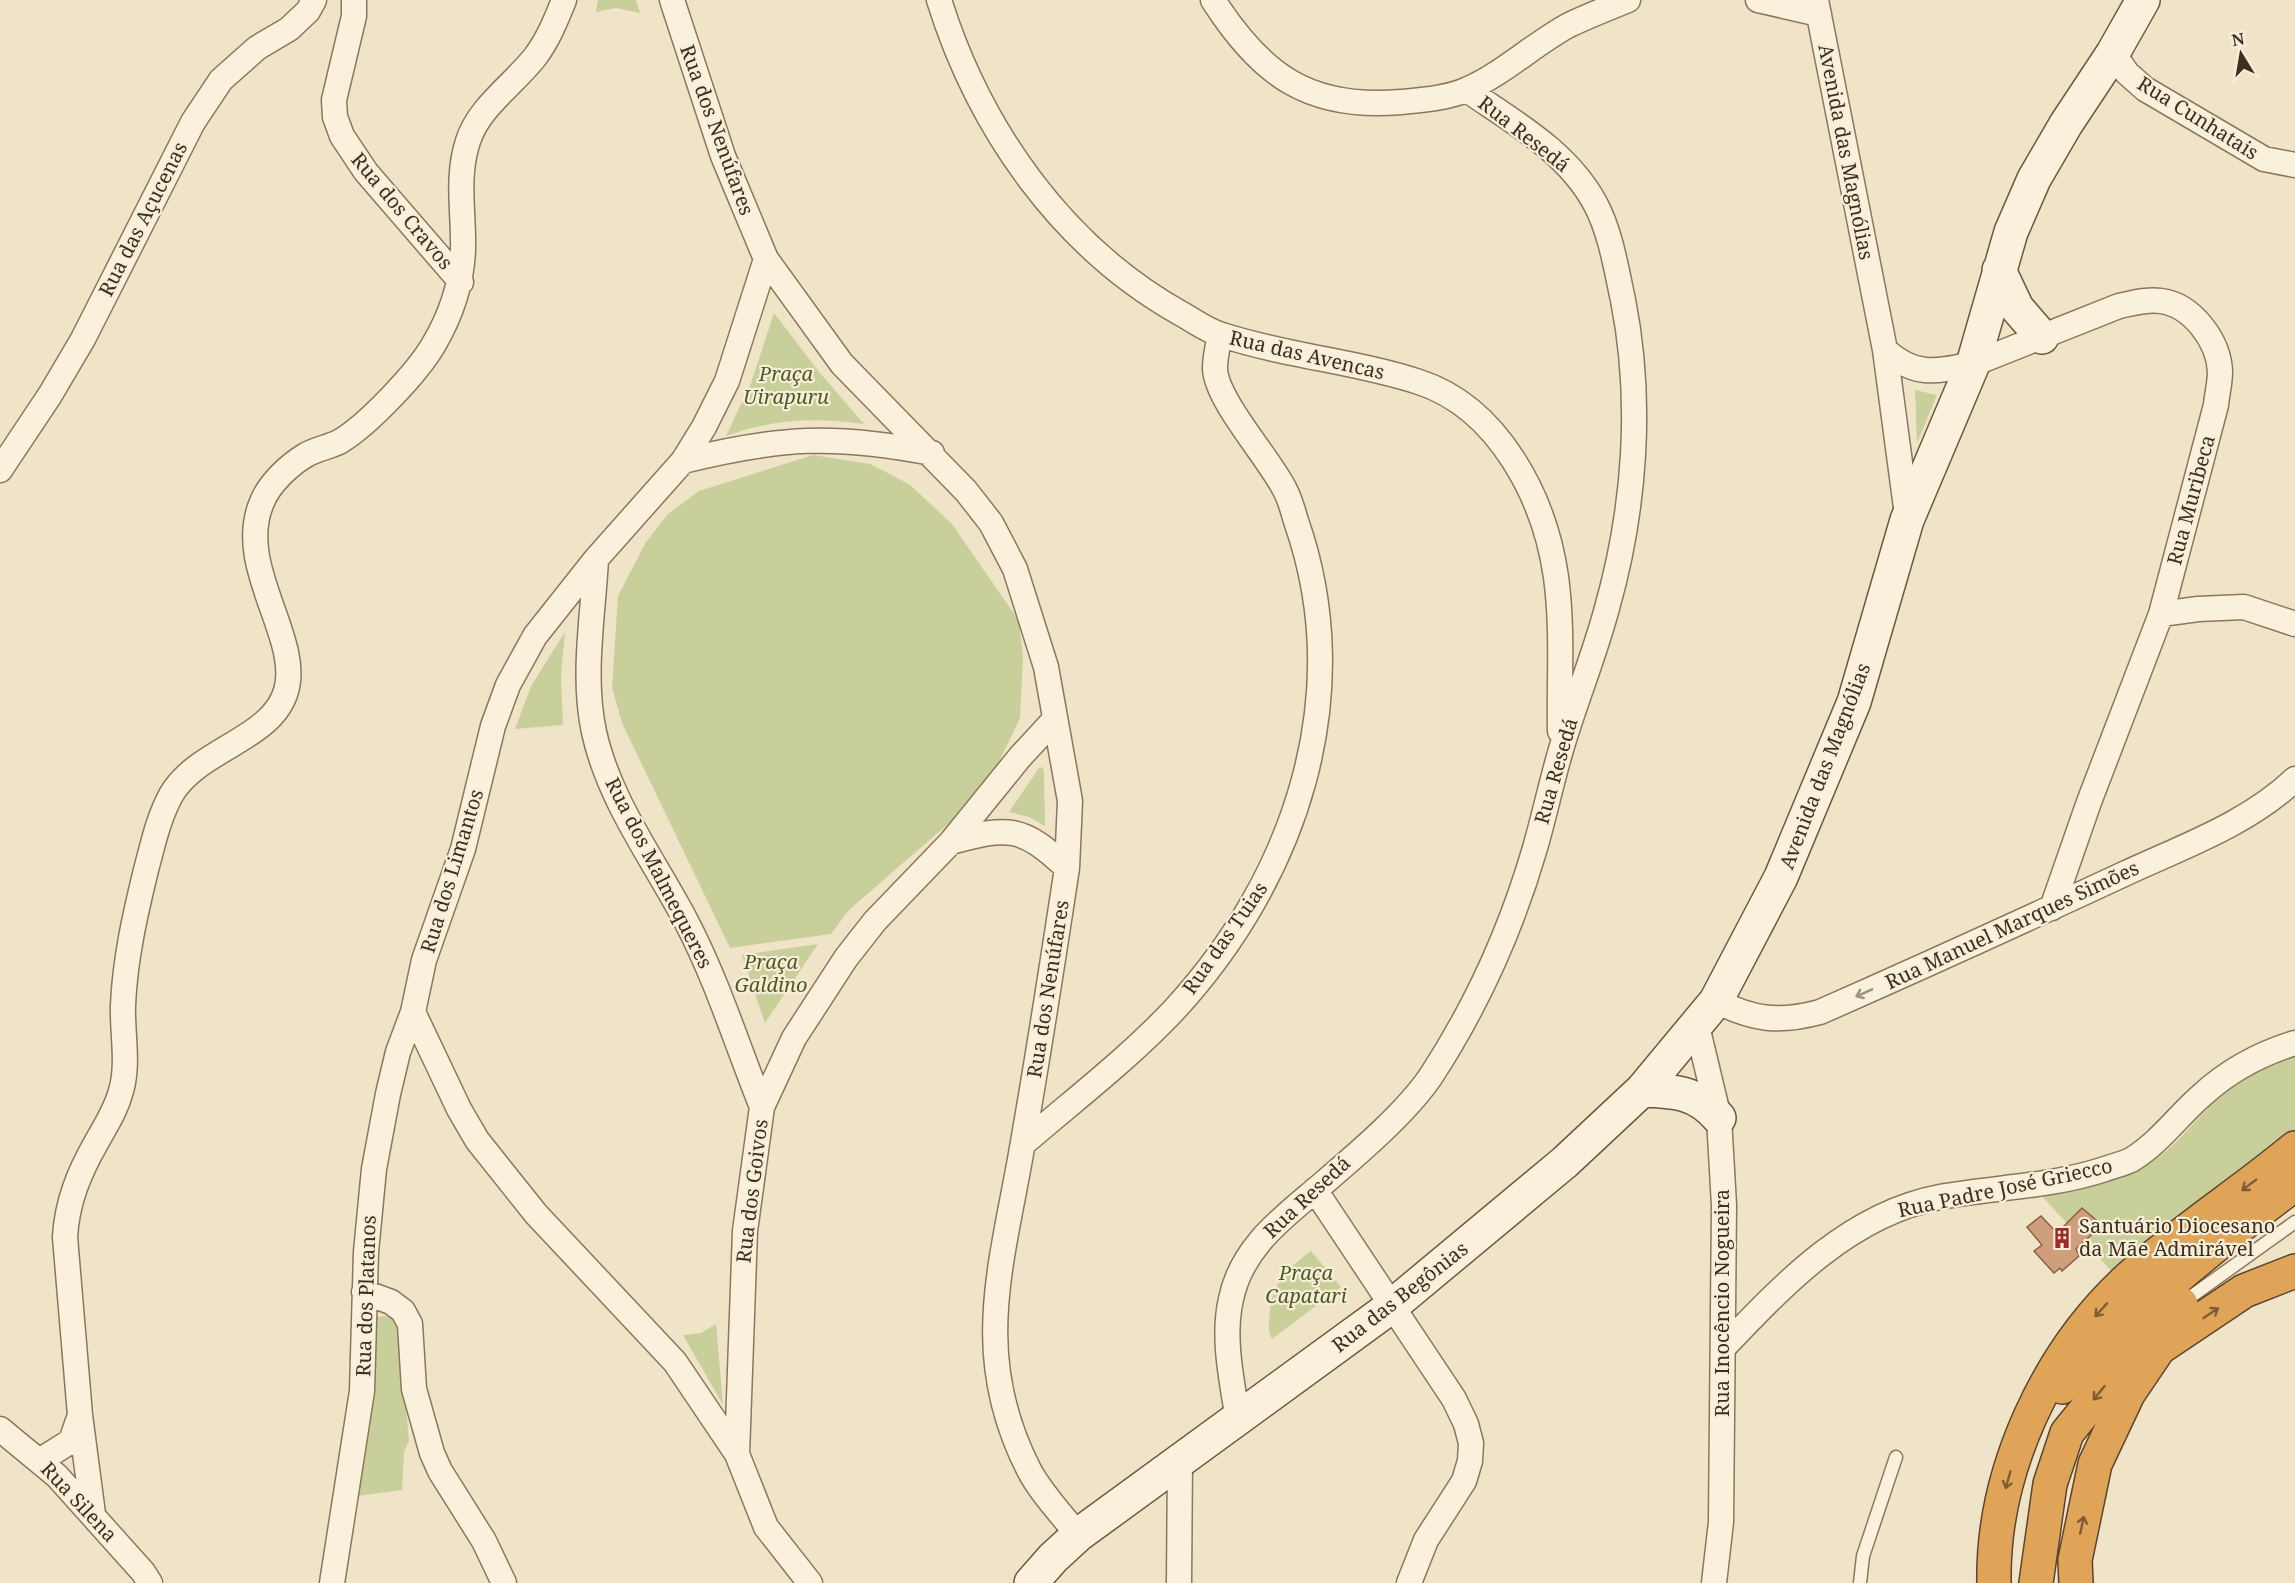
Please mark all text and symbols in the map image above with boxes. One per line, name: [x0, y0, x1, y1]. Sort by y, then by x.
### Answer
north arrow: [2211, 24, 2271, 84]
text: N: [2230, 27, 2247, 51]
street label: Rua dos Nenúfares: [674, 41, 761, 219]
street label: Avenida das Magnólias: [1812, 42, 1881, 262]
street label: Rua Cunhatais: [2133, 70, 2264, 166]
street label: Rua Resedá: [1473, 89, 1576, 178]
street label: Rua das Açucenas: [92, 137, 193, 301]
street label: Rua dos Cravos: [345, 146, 459, 275]
street label: Rua das Avencas: [1227, 324, 1387, 385]
park label: Praça Uirapuru: [743, 360, 829, 410]
street label: Rua Muribeca: [2160, 432, 2221, 568]
street label: Avenida das Magnólias: [1773, 659, 1876, 873]
street label: Rua Resedá: [1527, 715, 1584, 827]
street label: Rua dos Malmequeres: [600, 773, 719, 973]
street label: Rua dos Limantos: [414, 786, 489, 956]
street label: Rua Manuel Marques Simões: [1881, 854, 2143, 995]
street label: Rua das Tuias: [1176, 876, 1273, 999]
street label: Rua dos Nenúfares: [1020, 898, 1075, 1080]
park label: Praça Galdino: [734, 948, 808, 998]
one-way arrow: [1856, 987, 1874, 999]
street label: Rua dos Goivos: [729, 1117, 774, 1264]
street label: Rua Resedá: [1257, 1149, 1356, 1244]
street label: Rua Padre José Griecco: [1895, 1152, 2115, 1223]
one-way arrow: [2242, 1179, 2258, 1191]
street label: Rua Inocêncio Nogueira: [1708, 1189, 1735, 1417]
place label: Santuário Diocesano da Mãe Admirável: [2079, 1212, 2275, 1262]
street label: Rua dos Platanos: [349, 1215, 382, 1377]
building icon: Santuário Diocesano da Mãe Admirável: [2050, 1226, 2074, 1250]
street label: Rua das Begônias: [1326, 1235, 1473, 1358]
park label: Praça Capatari: [1265, 1259, 1347, 1309]
one-way arrow: [2094, 1302, 2108, 1317]
one-way arrow: [2202, 1307, 2219, 1319]
one-way arrow: [2092, 1385, 2106, 1400]
street label: Rua Silena: [35, 1456, 124, 1548]
one-way arrow: [2002, 1470, 2013, 1489]
one-way arrow: [2077, 1516, 2088, 1535]

